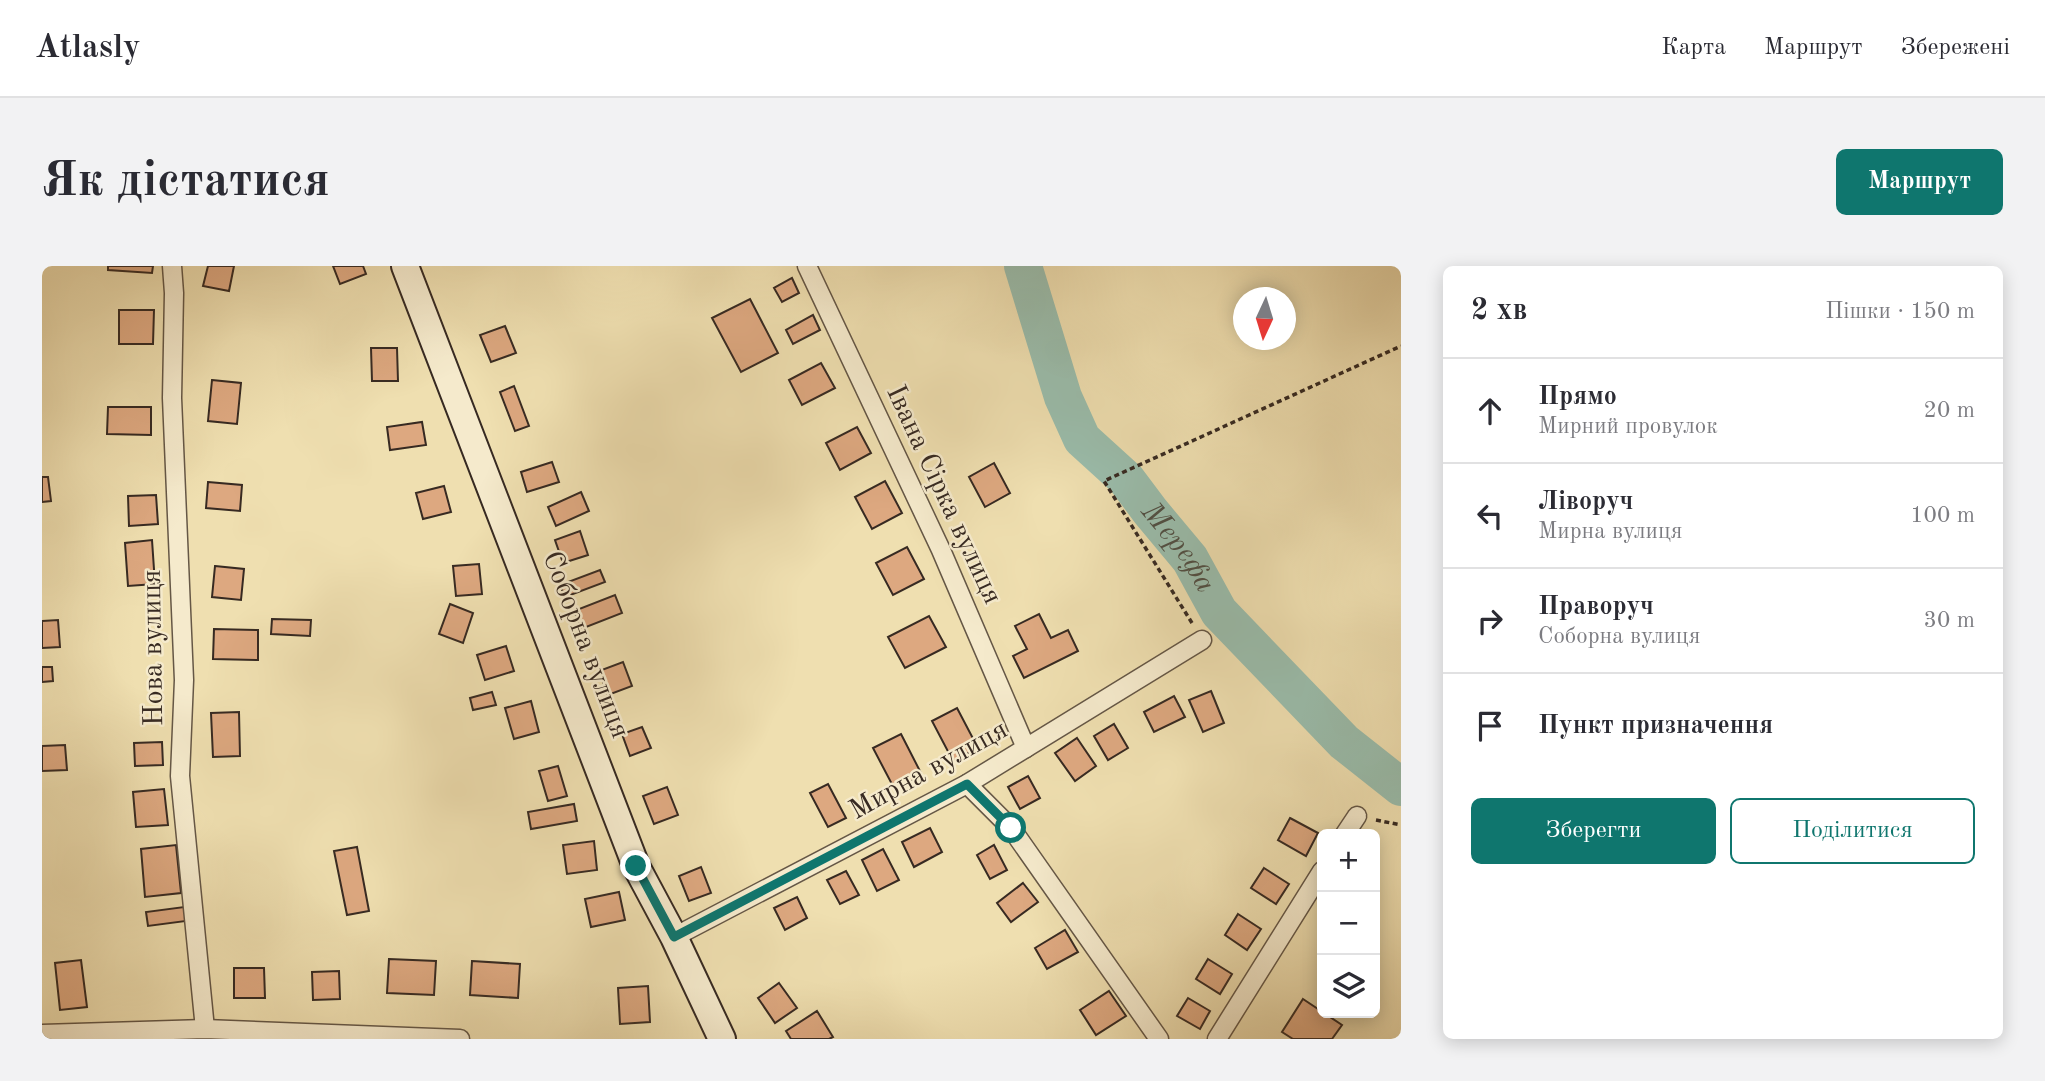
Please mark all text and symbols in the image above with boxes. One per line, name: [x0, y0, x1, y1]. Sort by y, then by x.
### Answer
text: Atlasly: [35, 32, 140, 65]
text: Карта: [1661, 36, 1726, 60]
text: Маршрут: [1764, 36, 1863, 60]
text: Збережені: [1901, 36, 2010, 60]
button: Маршрут: [1836, 149, 2003, 215]
text: Як дістатися: [42, 158, 330, 207]
north arrow: [1233, 287, 1296, 350]
text: 2 хв: [1471, 296, 1527, 326]
text: Пішки · 150 m: [1825, 300, 1975, 323]
street label: Івана Сірка вулиця: [880, 381, 1006, 609]
text: Прямо: [1538, 384, 1617, 410]
icon: ahead: [1471, 392, 1509, 430]
text: 20 m: [1924, 399, 1975, 422]
text: Мирний провулок: [1538, 415, 1718, 438]
text: Ліворуч: [1538, 489, 1633, 515]
water label: Мерефа: [1134, 496, 1220, 598]
icon: left: [1471, 497, 1509, 535]
text: 100 m: [1910, 504, 1975, 527]
text: Мирна вулиця: [1538, 520, 1682, 543]
street label: Соборна вулиця: [536, 548, 634, 742]
street label: Нова вулиця: [139, 569, 169, 727]
text: Праворуч: [1538, 594, 1654, 620]
icon: right: [1471, 602, 1509, 640]
text: 30 m: [1924, 609, 1975, 632]
text: Соборна вулиця: [1538, 625, 1700, 648]
icon: arrive: [1471, 707, 1509, 745]
text: Пункт призначення: [1538, 713, 1773, 739]
street label: Мирна вулиця: [845, 716, 1013, 826]
button: Зберегти: [1471, 798, 1716, 864]
button: Поділитися: [1730, 798, 1975, 864]
route start: [995, 812, 1026, 843]
map controls: [1317, 829, 1380, 1018]
button: +: [1317, 829, 1380, 892]
route end: [620, 850, 651, 881]
button: −: [1317, 892, 1380, 955]
button: layers: [1317, 955, 1380, 1018]

